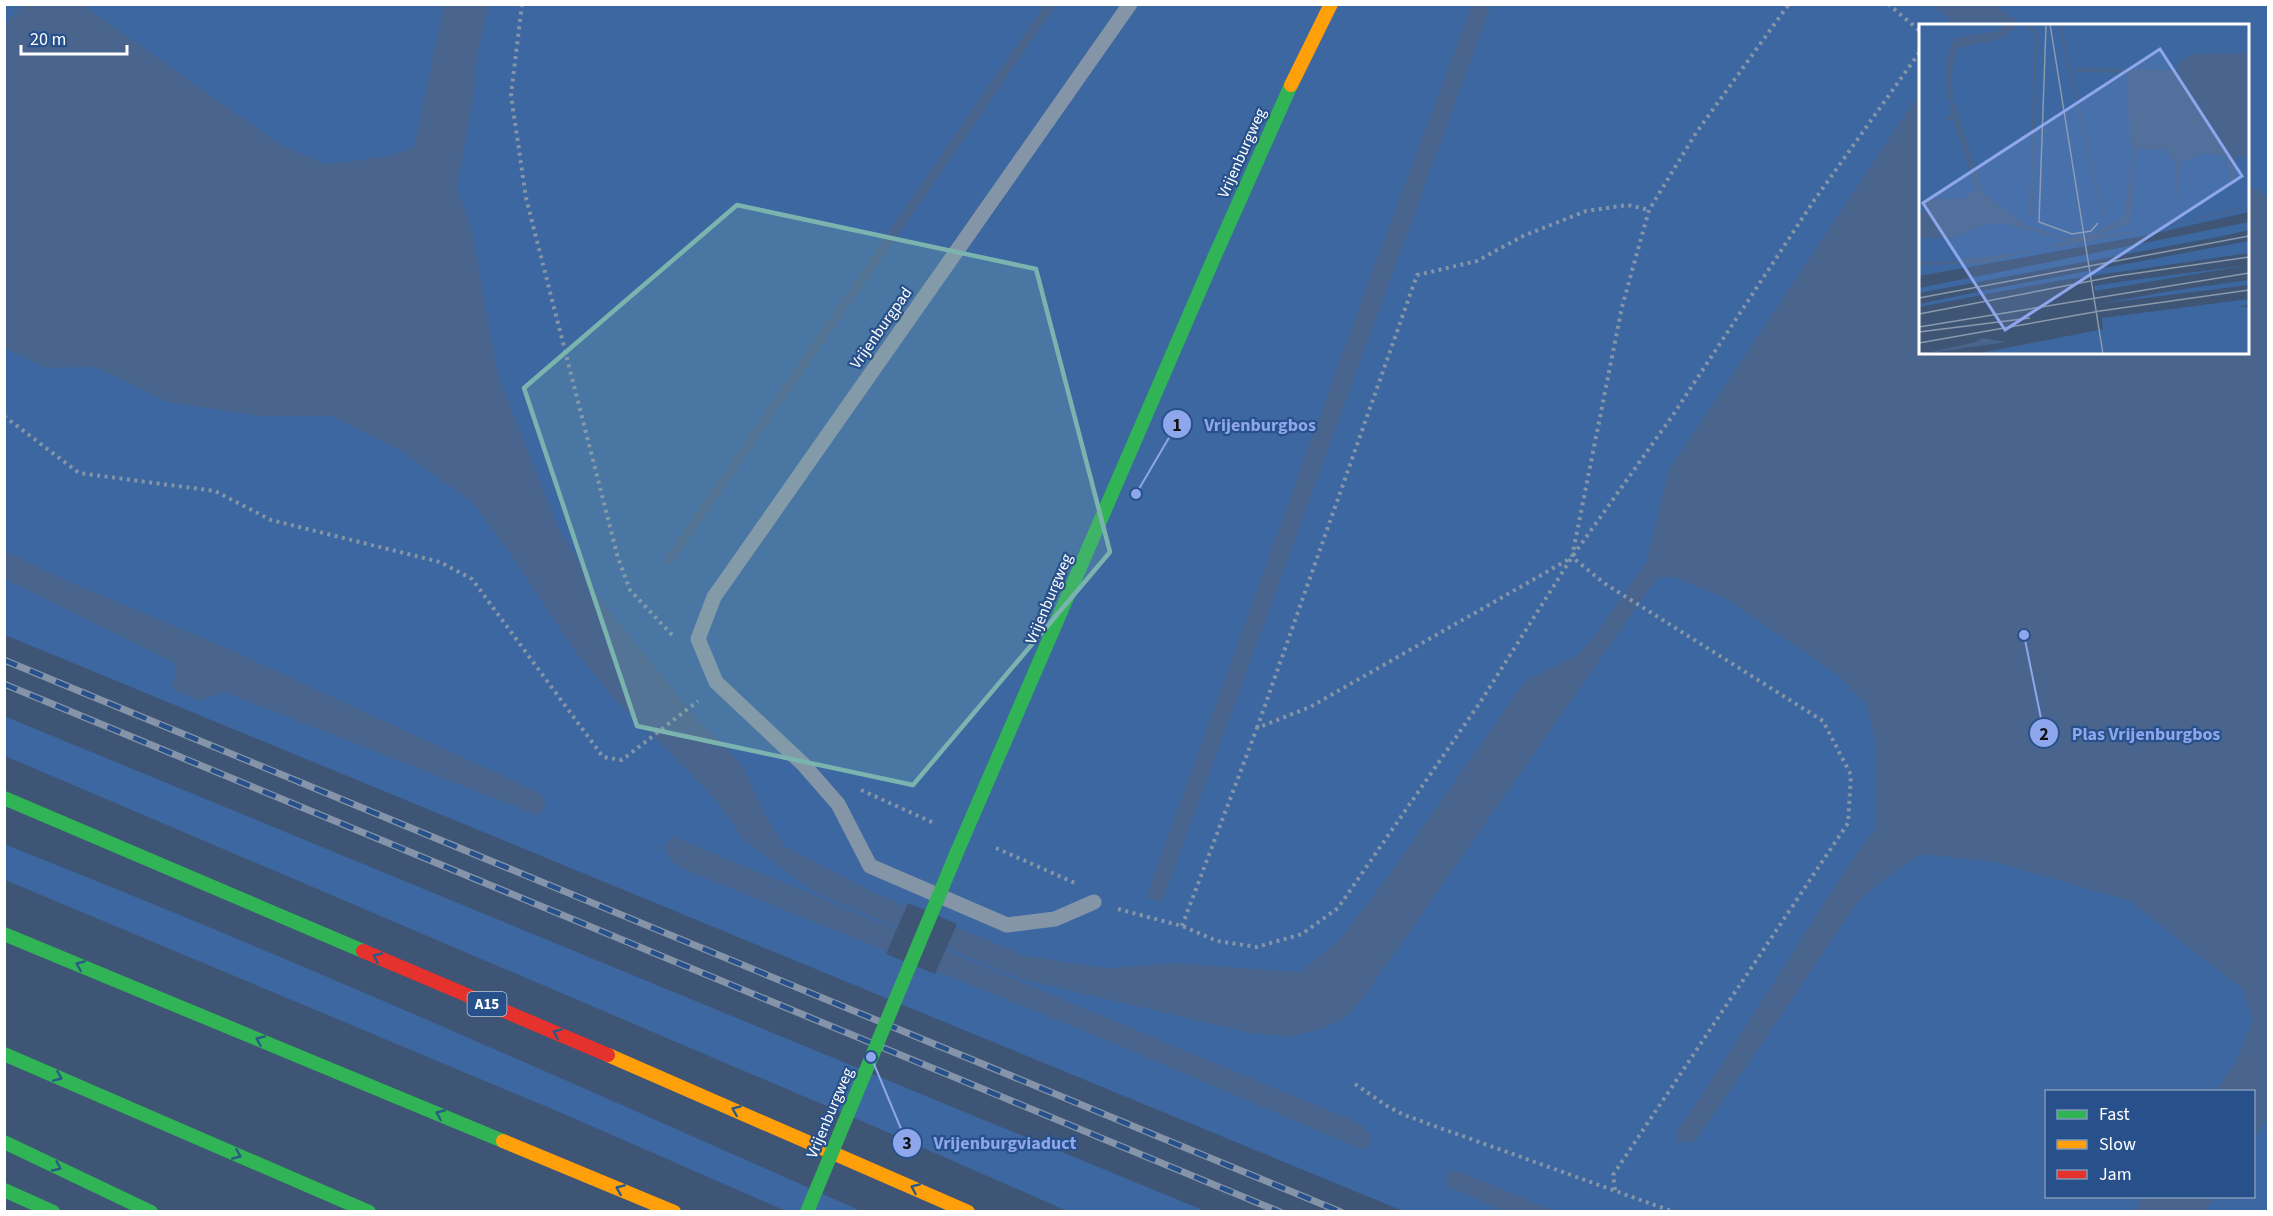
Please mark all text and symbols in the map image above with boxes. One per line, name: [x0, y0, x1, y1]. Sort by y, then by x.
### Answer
scale bar: [21, 18, 128, 56]
inset map: [1919, 24, 2249, 354]
text: 20 m: [30, 27, 66, 52]
street label: Vrijenburgweg: [1212, 105, 1272, 201]
street label: Vrijenburgpad: [845, 283, 917, 373]
callout: Vrijenburgbos: [1162, 406, 1327, 442]
text: 1: [1172, 413, 1182, 438]
text: Vrijenburgbos: [1203, 413, 1316, 438]
street label: Vrijenburgweg: [1020, 550, 1078, 648]
callout: Plas Vrijenburgbos: [2029, 715, 2232, 751]
text: 2: [2039, 722, 2049, 747]
text: Plas Vrijenburgbos: [2072, 722, 2220, 747]
one-way arrow: [373, 952, 384, 964]
one-way arrow: [75, 960, 86, 972]
road number: A15: [468, 992, 506, 1016]
one-way arrow: [552, 1029, 563, 1041]
one-way arrow: [255, 1035, 266, 1047]
street label: Vrijenburgweg: [801, 1064, 859, 1162]
one-way arrow: [52, 1070, 63, 1082]
legend: [2045, 1090, 2255, 1198]
text: Fast: [2099, 1102, 2130, 1127]
one-way arrow: [731, 1105, 742, 1117]
one-way arrow: [435, 1109, 446, 1121]
callout: Vrijenburgviaduct: [892, 1125, 1089, 1161]
text: 3: [902, 1131, 912, 1156]
text: Vrijenburgviaduct: [933, 1131, 1077, 1156]
text: Slow: [2099, 1132, 2136, 1157]
one-way arrow: [231, 1147, 242, 1159]
one-way arrow: [51, 1159, 62, 1171]
text: Jam: [2099, 1162, 2132, 1187]
one-way arrow: [910, 1183, 921, 1195]
one-way arrow: [615, 1184, 626, 1196]

